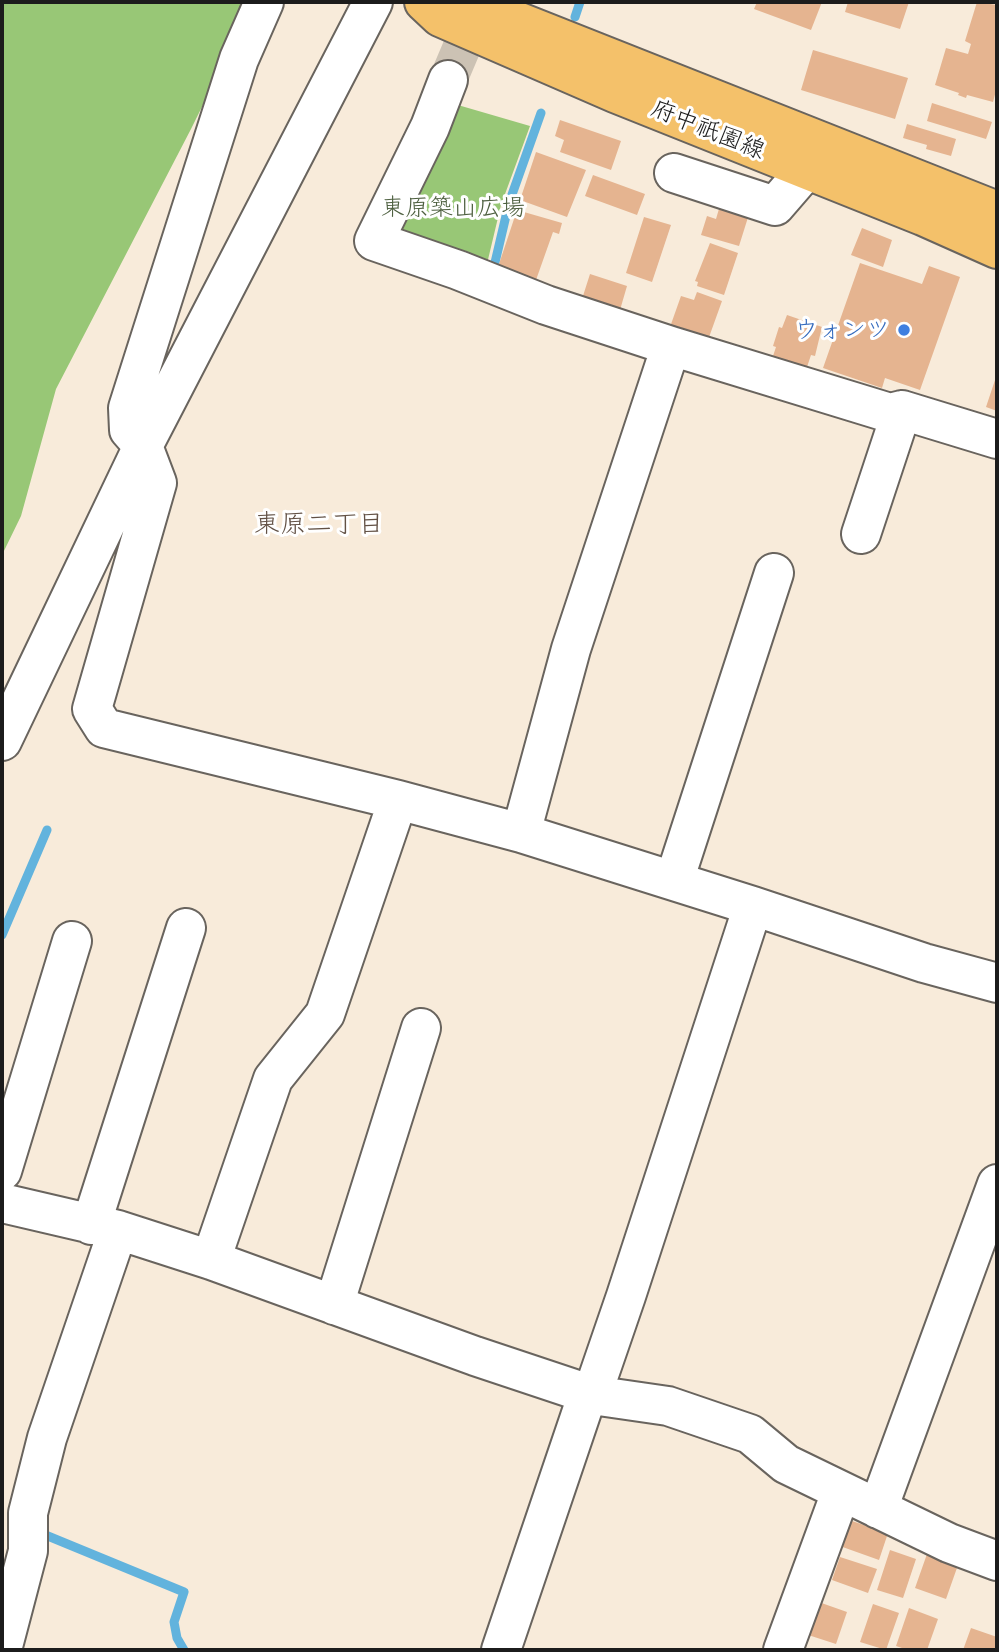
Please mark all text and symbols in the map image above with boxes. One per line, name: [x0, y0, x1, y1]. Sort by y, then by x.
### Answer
street label: 府中祇園線: [647, 94, 769, 166]
park label: 東原築山広場: [381, 194, 525, 222]
place label: ウォンツ: [794, 316, 890, 344]
marker: ウォンツ: [896, 322, 912, 338]
district label: 東原二丁目: [254, 509, 384, 541]

